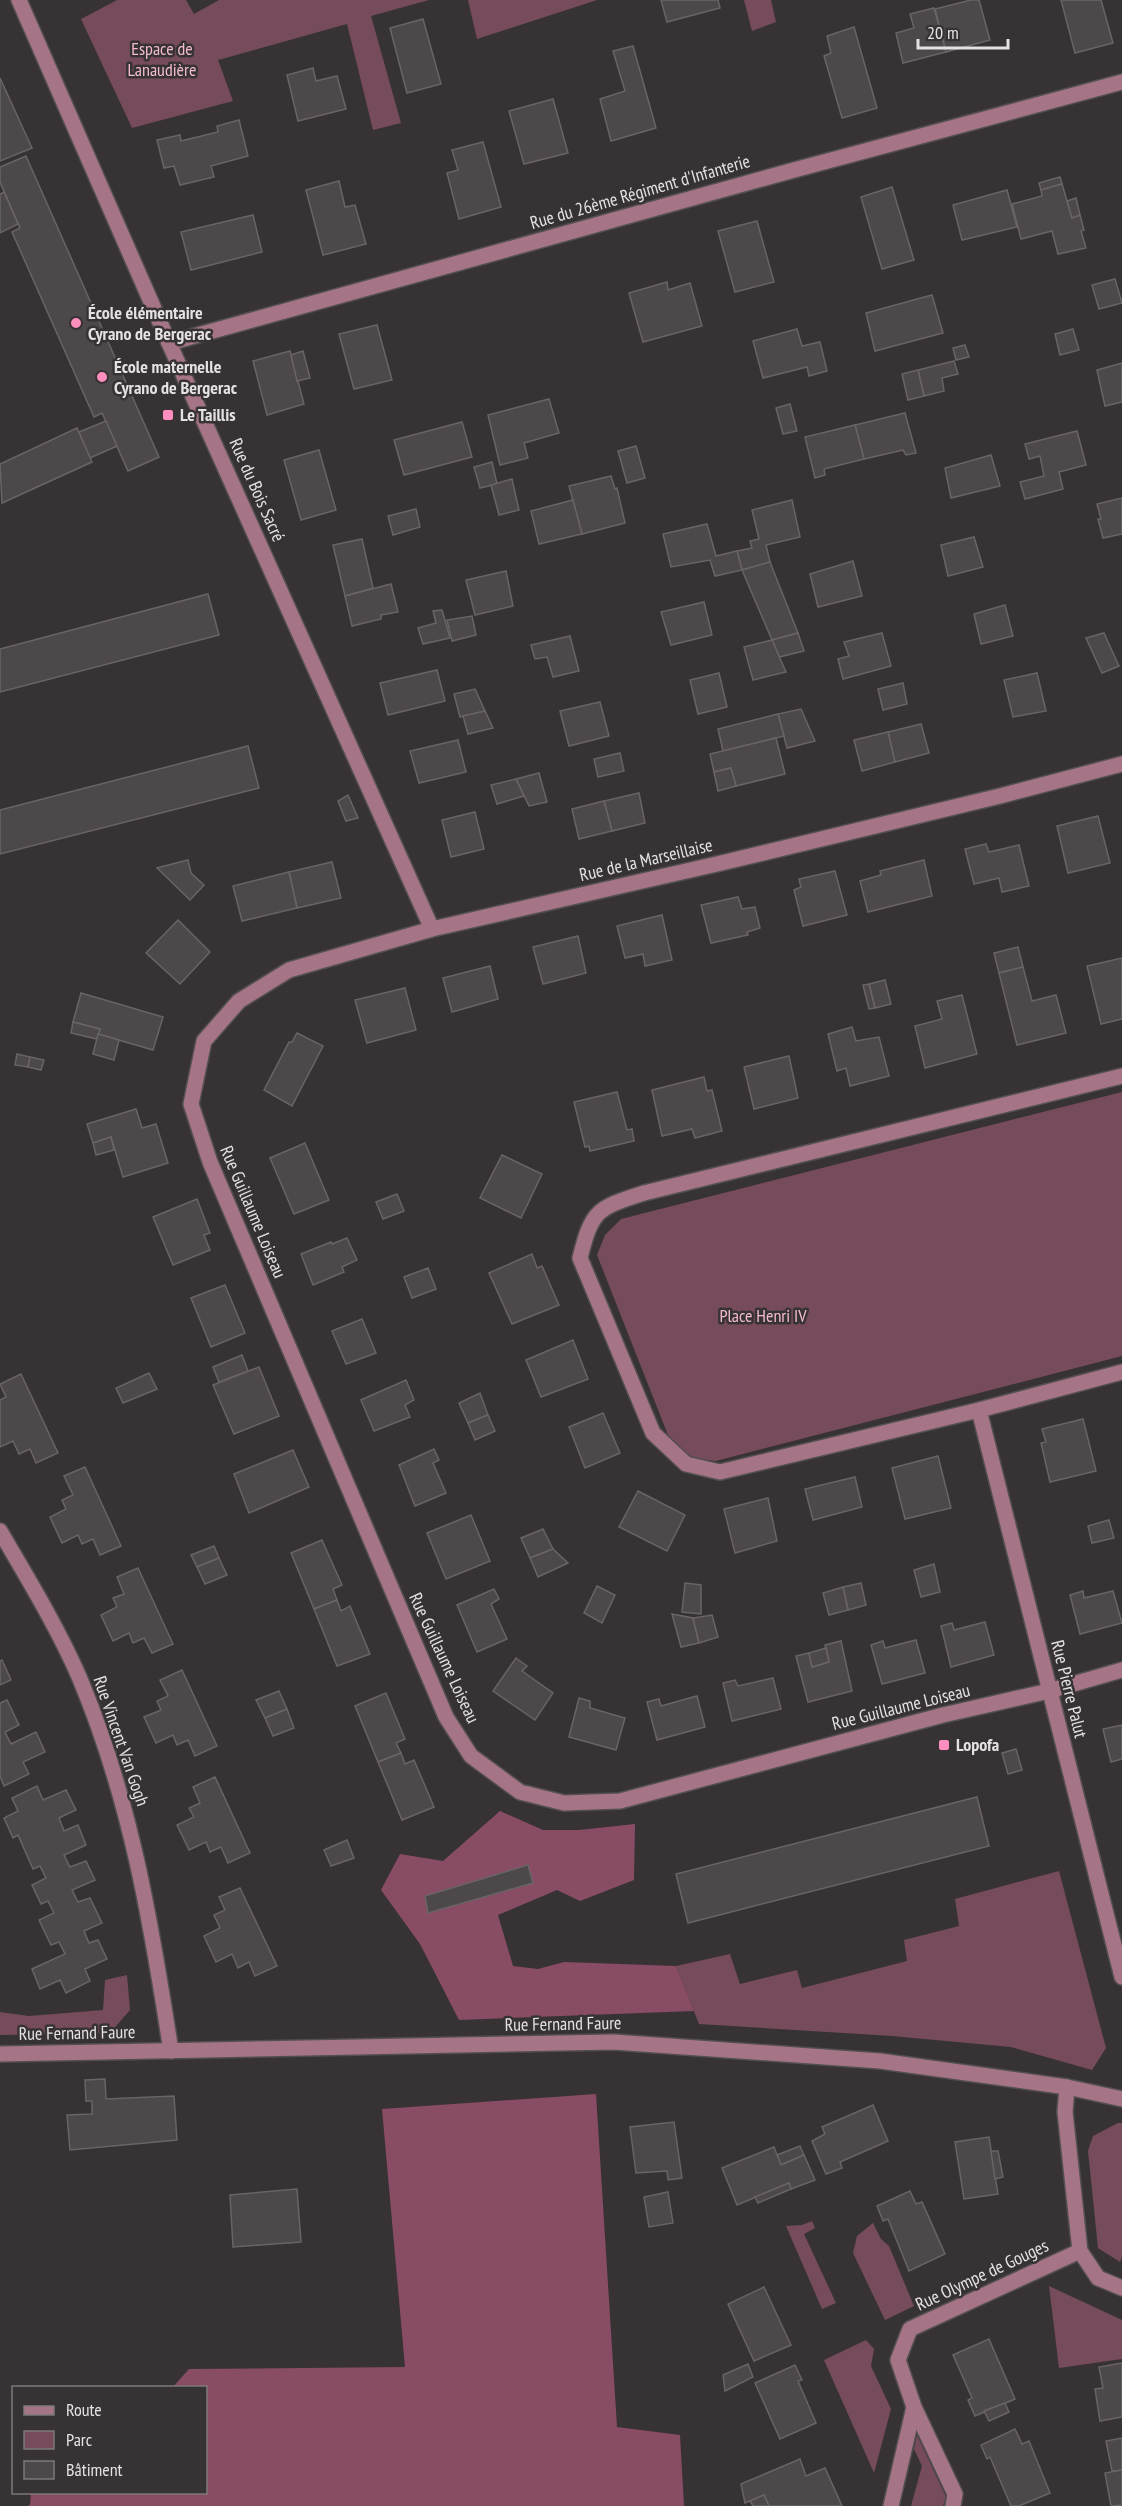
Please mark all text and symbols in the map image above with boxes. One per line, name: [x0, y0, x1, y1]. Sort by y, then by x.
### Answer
scale bar: [918, 12, 1008, 50]
text: 20 m: [927, 21, 959, 44]
park label: Espace de Lanaudière: [128, 37, 196, 81]
street label: Rue du 26ème Régiment d'Infanterie: [527, 149, 753, 234]
place label: École élémentaire Cyrano de Bergerac: [88, 301, 212, 345]
marker: École élémentaire Cyrano de Bergerac: [69, 316, 83, 330]
place label: École maternelle Cyrano de Bergerac: [114, 355, 238, 399]
marker: École maternelle Cyrano de Bergerac: [95, 370, 109, 384]
place label: Le Taillis: [180, 403, 236, 426]
marker: Le Taillis: [161, 408, 175, 422]
street label: Rue du Bois Sacré: [224, 434, 291, 545]
street label: Rue de la Marseillaise: [577, 833, 715, 886]
street label: Rue Guillaume Loiseau: [215, 1142, 292, 1281]
park label: Place Henri IV: [719, 1304, 807, 1327]
street label: Rue Guillaume Loiseau: [404, 1589, 485, 1727]
street label: Rue Pierre Palut: [1046, 1638, 1093, 1740]
street label: Rue Vincent Van Gogh: [88, 1673, 154, 1809]
street label: Rue Guillaume Loiseau: [829, 1678, 972, 1735]
place label: Lopofa: [956, 1733, 999, 1756]
marker: Lopofa: [937, 1738, 951, 1752]
street label: Rue Fernand Faure: [504, 2011, 622, 2036]
street label: Rue Fernand Faure: [18, 2020, 136, 2045]
street label: Rue Olympe de Gouges: [912, 2234, 1052, 2315]
legend: [12, 2386, 207, 2494]
text: Route: [66, 2398, 102, 2421]
text: Parc: [66, 2428, 93, 2451]
text: Bâtiment: [66, 2458, 123, 2481]

